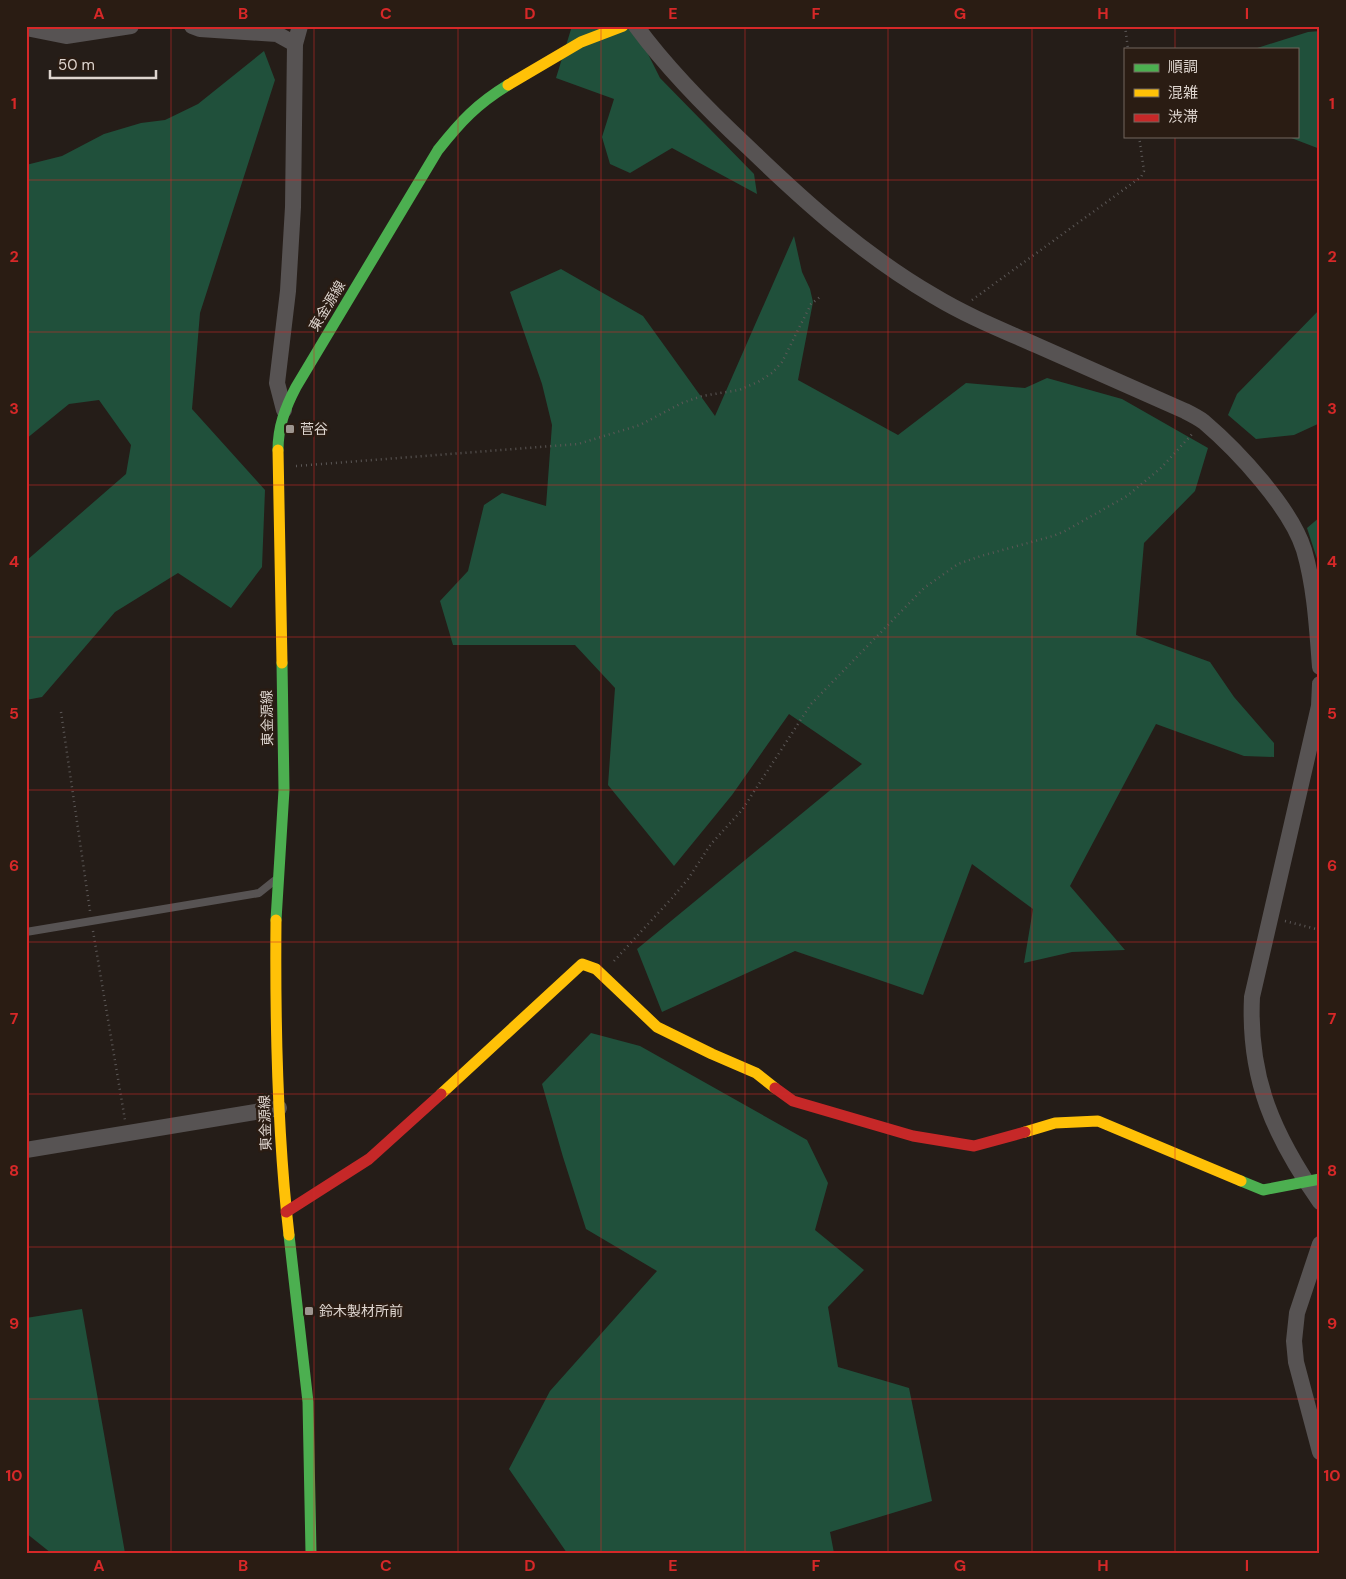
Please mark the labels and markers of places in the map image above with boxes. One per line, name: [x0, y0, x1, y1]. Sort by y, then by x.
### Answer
place label: 菅谷: [300, 420, 328, 438]
marker: 菅谷: [284, 423, 296, 435]
place label: 鈴木製材所前: [319, 1302, 403, 1320]
marker: 鈴木製材所前: [303, 1305, 315, 1317]

